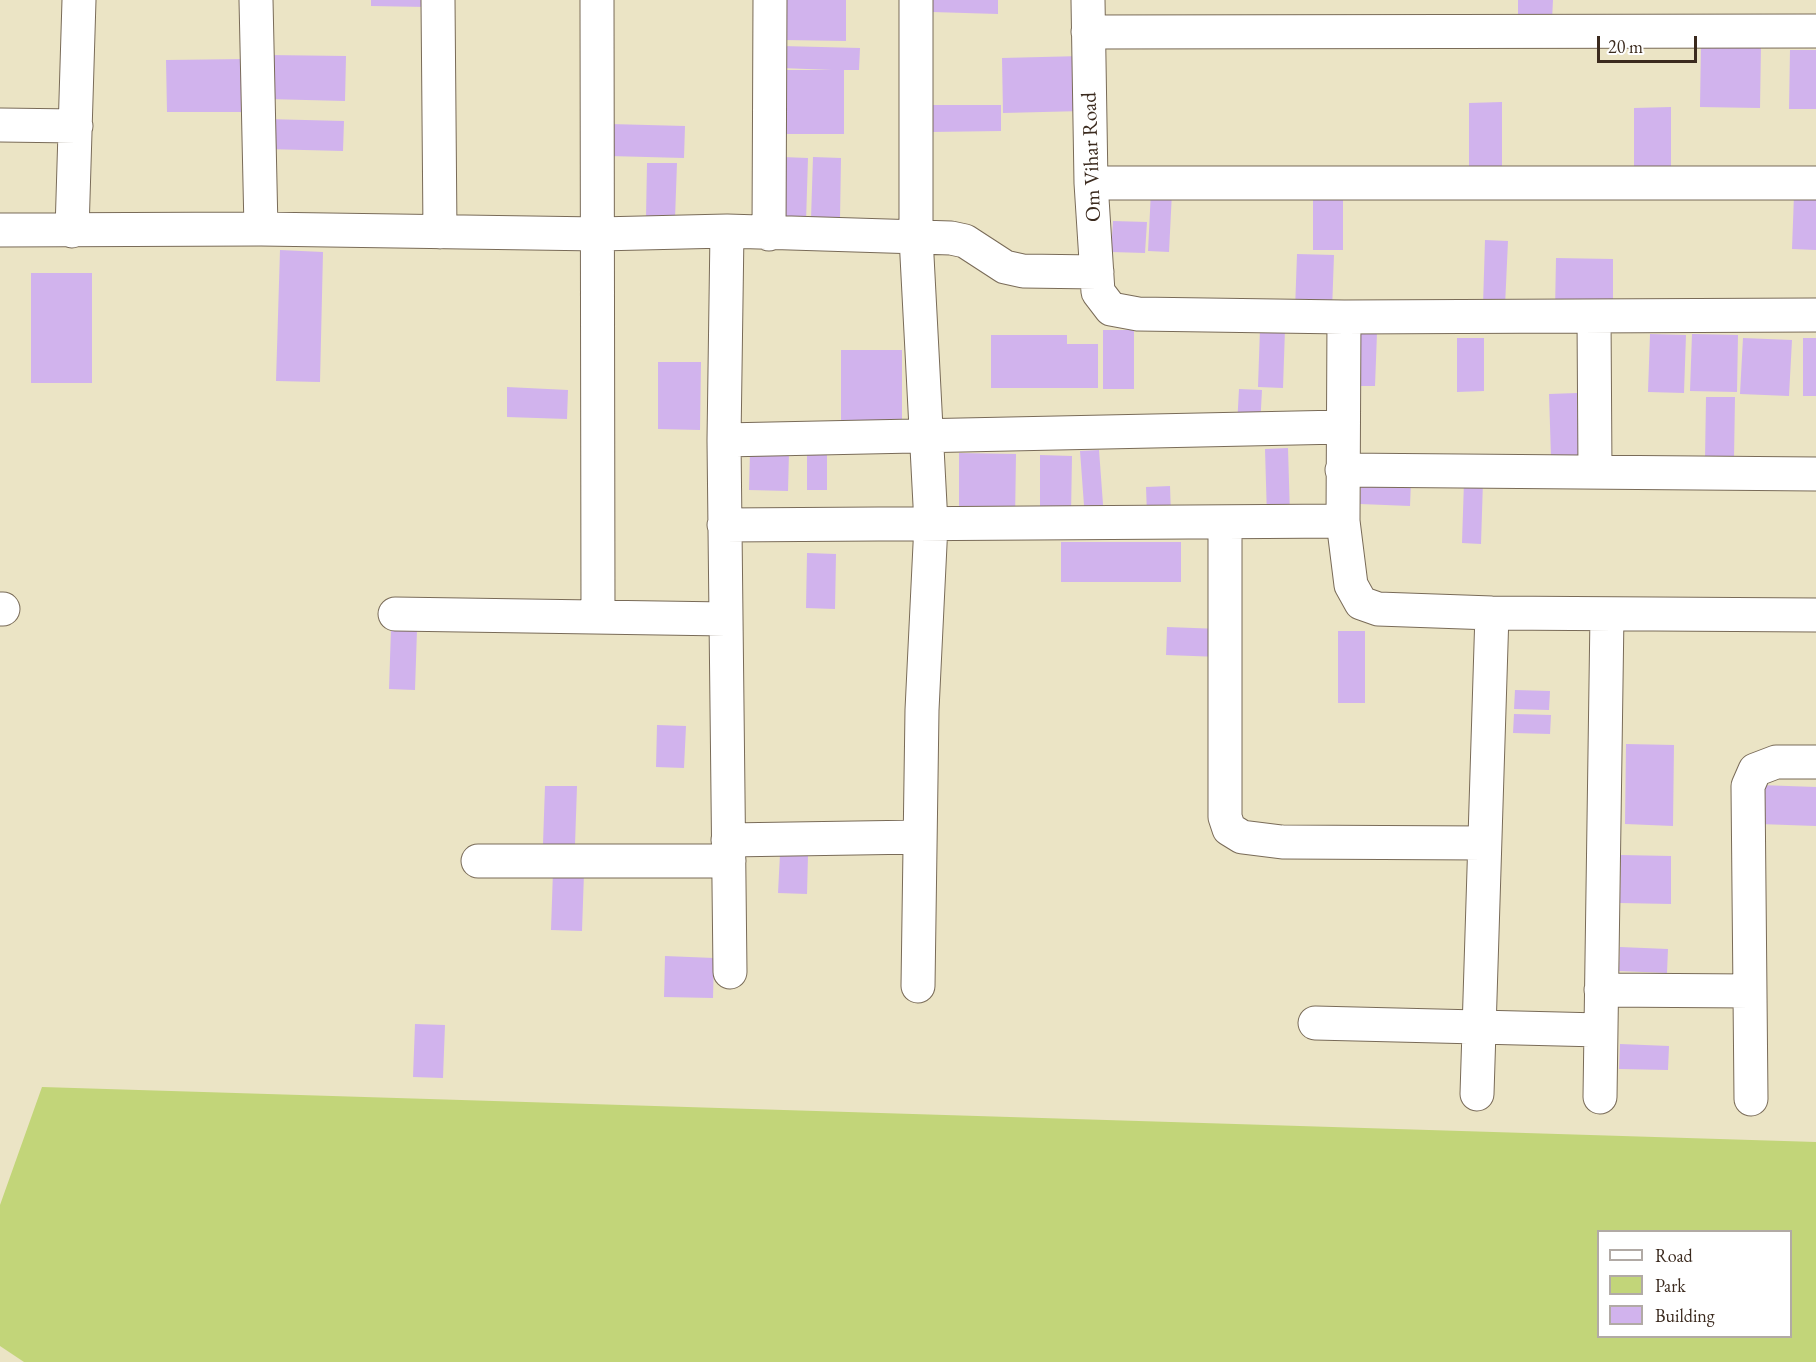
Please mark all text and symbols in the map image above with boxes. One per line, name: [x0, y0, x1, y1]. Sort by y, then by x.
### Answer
scale bar: [1600, 24, 1700, 62]
text: 20 m: [1608, 35, 1643, 58]
street label: Om Vihar Road: [1077, 92, 1107, 222]
legend: [1597, 1230, 1792, 1338]
text: Road: [1655, 1244, 1693, 1267]
text: Park: [1655, 1274, 1686, 1297]
text: Building: [1655, 1304, 1715, 1327]

